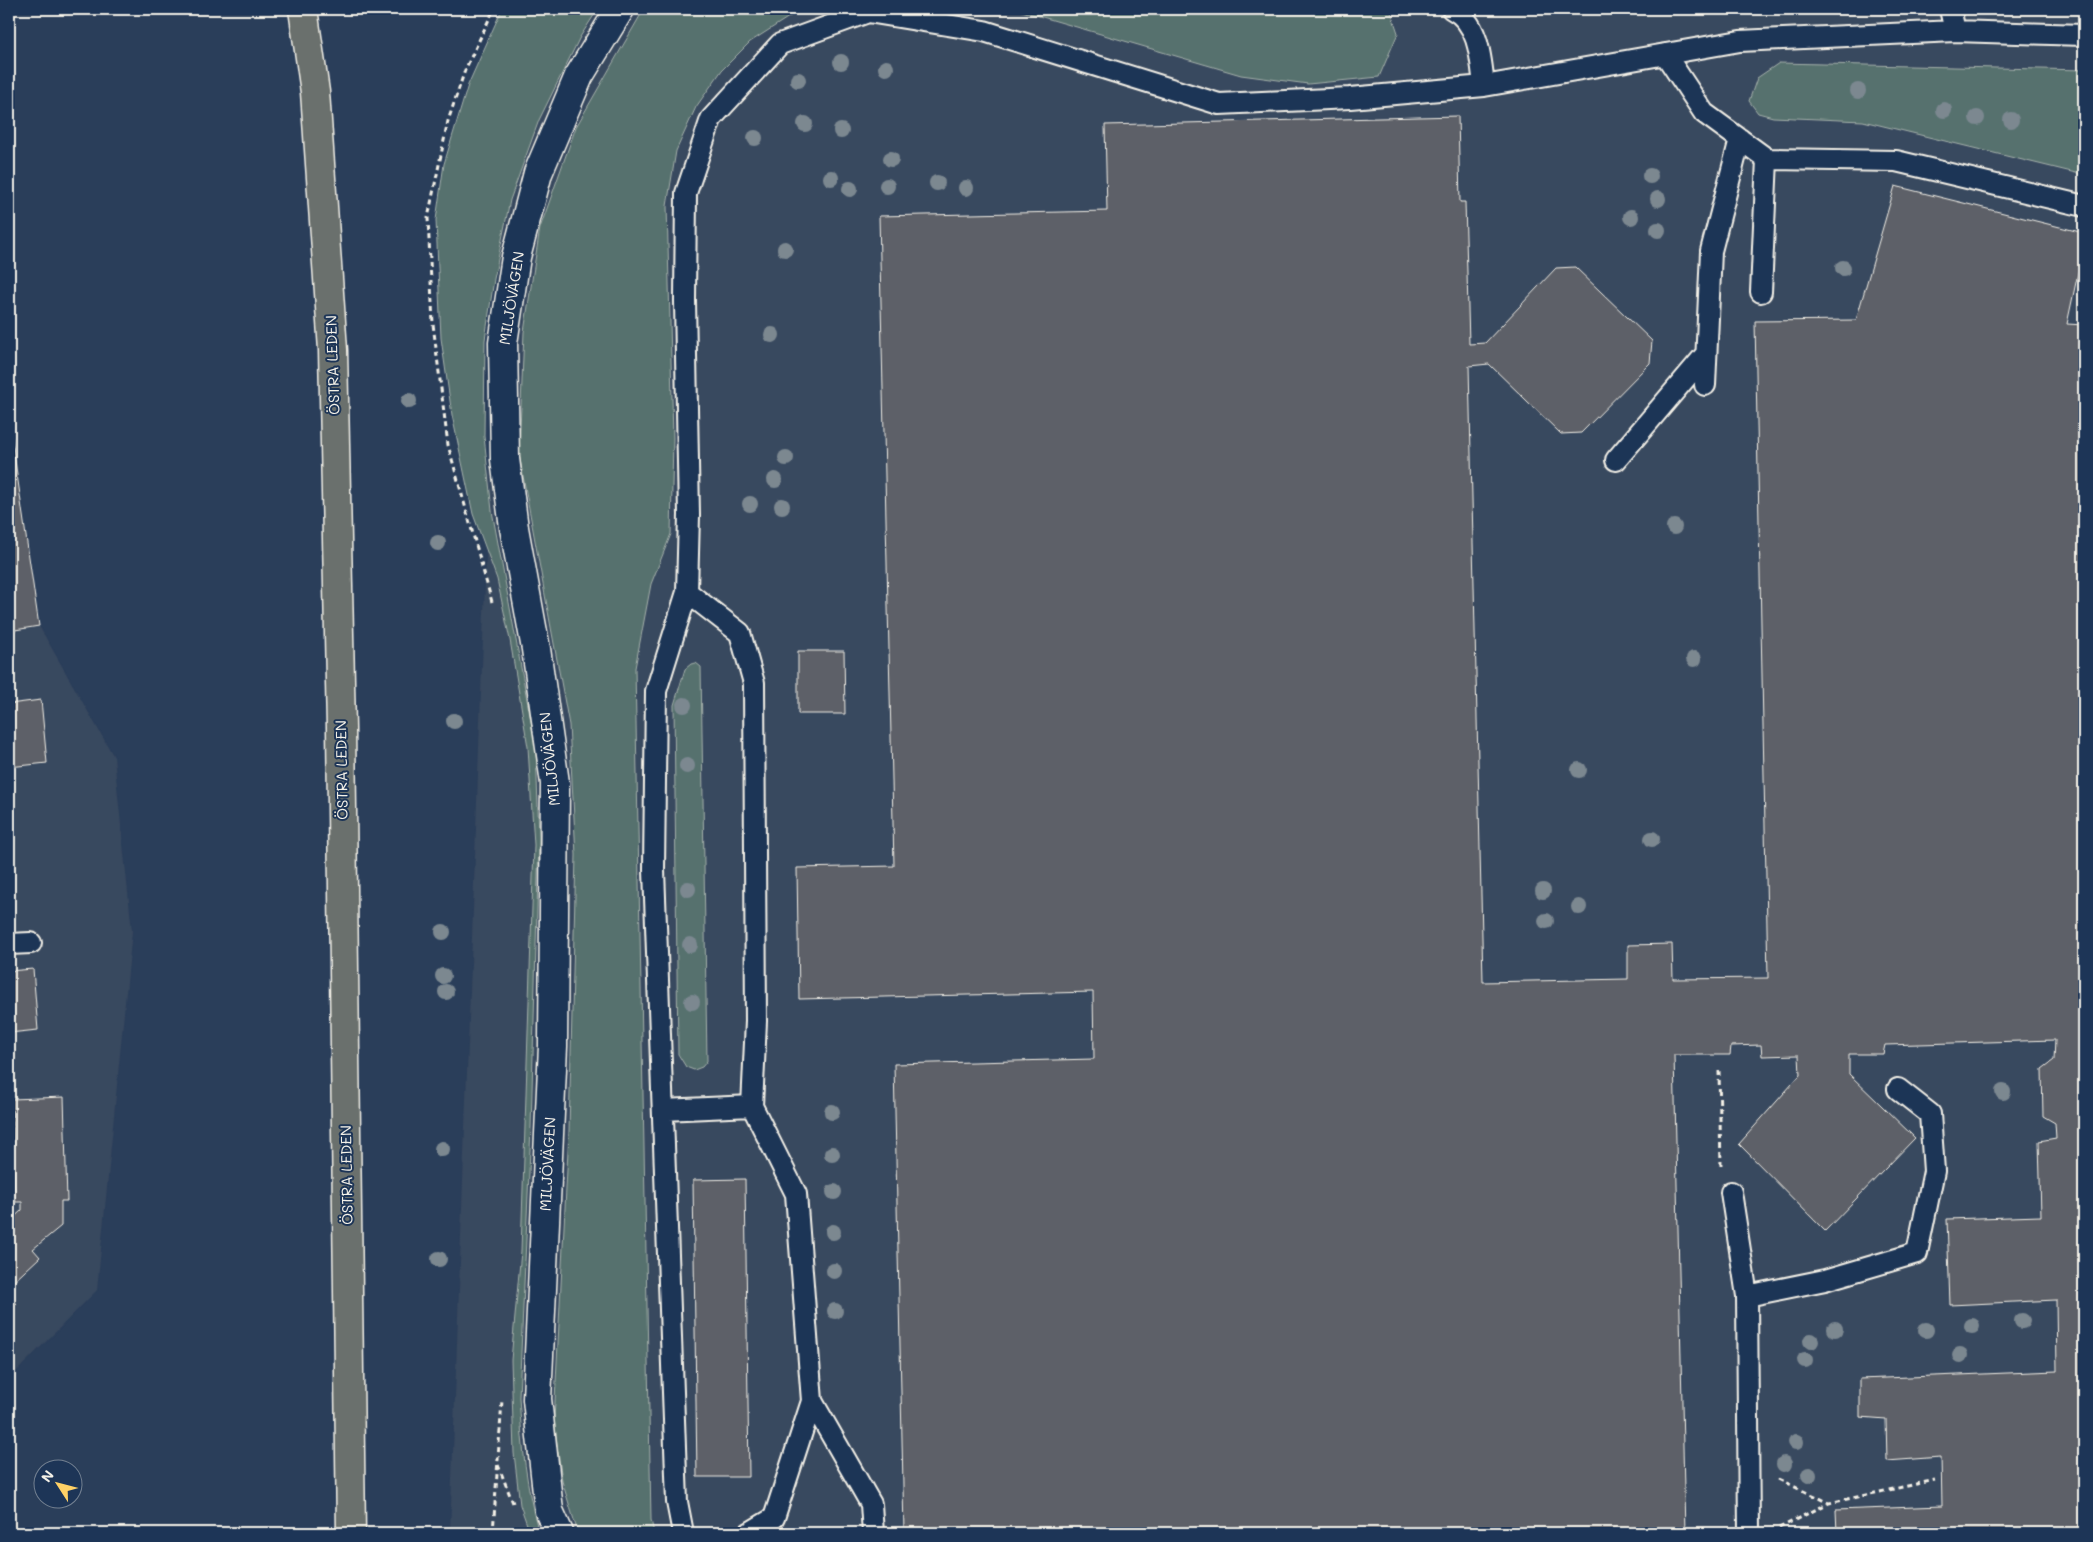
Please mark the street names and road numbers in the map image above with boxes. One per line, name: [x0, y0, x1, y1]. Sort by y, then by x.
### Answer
street label: MILJÖVÄGEN: [494, 250, 528, 346]
street label: ÖSTRA LEDEN: [320, 315, 344, 415]
street label: MILJÖVÄGEN: [534, 711, 564, 807]
street label: ÖSTRA LEDEN: [330, 720, 352, 820]
street label: MILJÖVÄGEN: [535, 1116, 559, 1212]
street label: ÖSTRA LEDEN: [335, 1125, 357, 1225]

